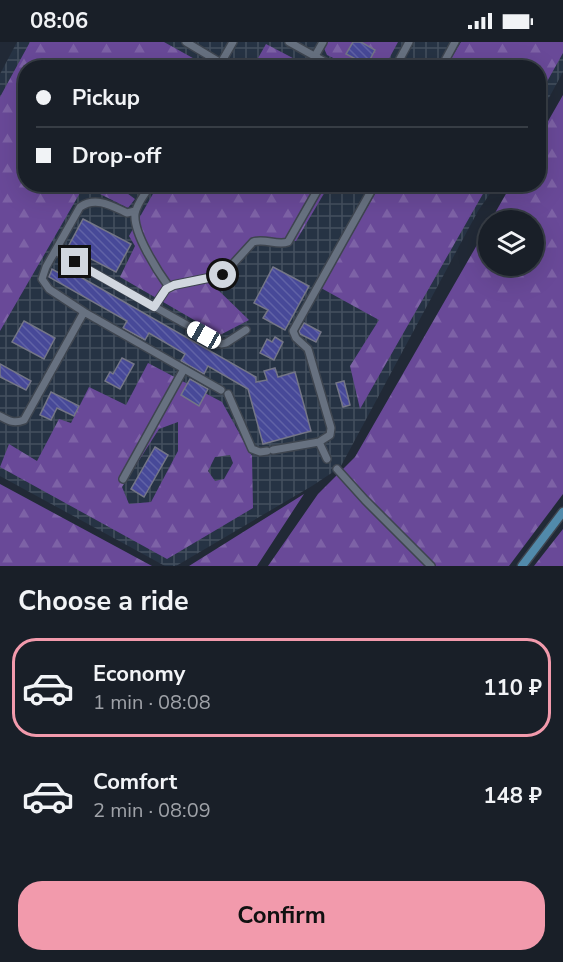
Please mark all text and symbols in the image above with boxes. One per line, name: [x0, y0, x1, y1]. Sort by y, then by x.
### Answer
text: 08:06: [30, 6, 88, 36]
text: Pickup: [72, 83, 140, 113]
text: Drop-off: [72, 141, 161, 171]
map controls: [478, 210, 544, 276]
button: layers: [478, 210, 544, 276]
route end: [61, 248, 88, 275]
route start: [209, 261, 236, 288]
car: [184, 318, 224, 352]
text: Choose a ride: [18, 583, 189, 620]
text: Economy: [93, 659, 185, 689]
icon: car: [21, 661, 75, 715]
text: 110 ₽: [483, 673, 542, 703]
text: 1 min · 08:08: [93, 689, 211, 716]
text: Comfort: [93, 767, 177, 797]
icon: car: [21, 769, 75, 823]
text: 148 ₽: [483, 781, 542, 811]
text: 2 min · 08:09: [93, 797, 211, 824]
button: Confirm: [18, 881, 545, 950]

